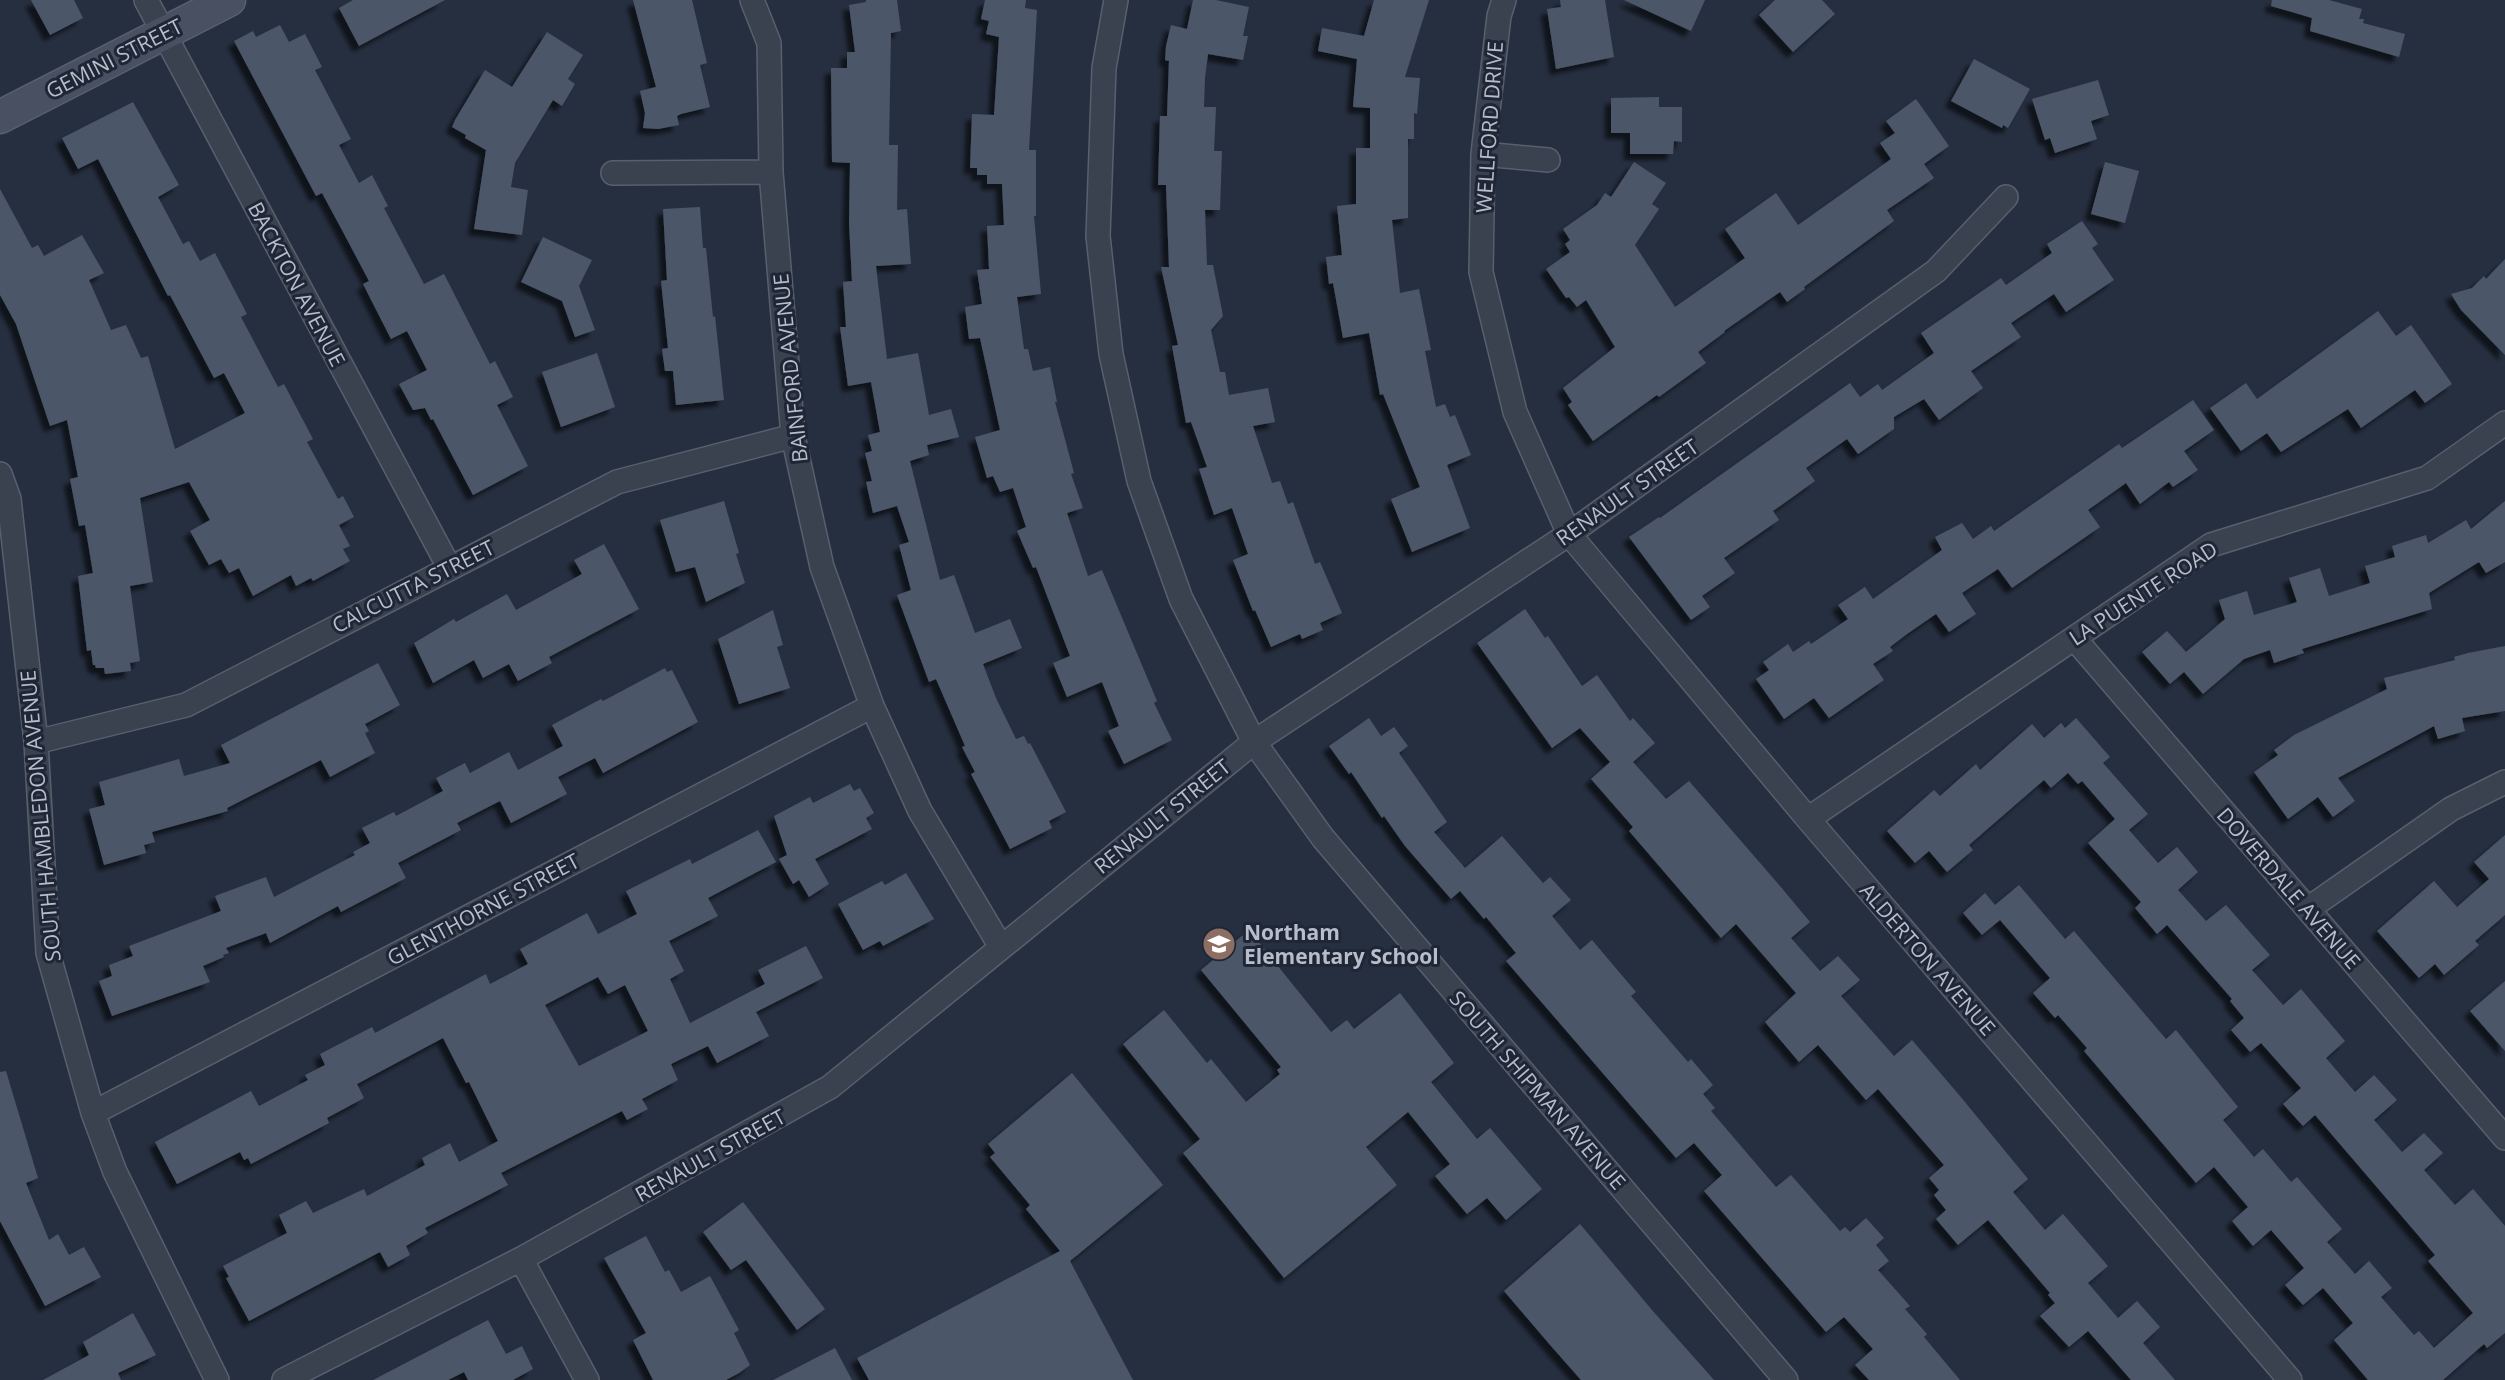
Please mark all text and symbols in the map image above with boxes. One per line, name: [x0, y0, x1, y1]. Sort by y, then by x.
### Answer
street label: GEMINI STREET: [41, 11, 187, 104]
street label: WELLFORD DRIVE: [1469, 40, 1509, 214]
street label: BACKTON AVENUE: [242, 197, 352, 371]
street label: BAINFORD AVENUE: [766, 272, 814, 464]
street label: RENAULT STREET: [1550, 432, 1704, 552]
street label: CALCUTTA STREET: [327, 533, 499, 639]
street label: LA PUENTE ROAD: [2063, 535, 2223, 651]
street label: SOUTH HAMBLEDON AVENUE: [13, 669, 67, 963]
street label: RENAULT STREET: [1088, 752, 1236, 880]
street label: DOVERDALE AVENUE: [2211, 801, 2367, 975]
street label: GLENTHORNE STREET: [382, 846, 584, 972]
street label: ALDERTON AVENUE: [1854, 877, 2002, 1041]
place label: Northam Elementary School: [1244, 918, 1439, 970]
school or university icon: Northam Elementary School: [1200, 925, 1238, 963]
street label: SOUTH SHIPMAN AVENUE: [1444, 985, 1632, 1195]
street label: RENAULT STREET: [630, 1102, 791, 1208]

